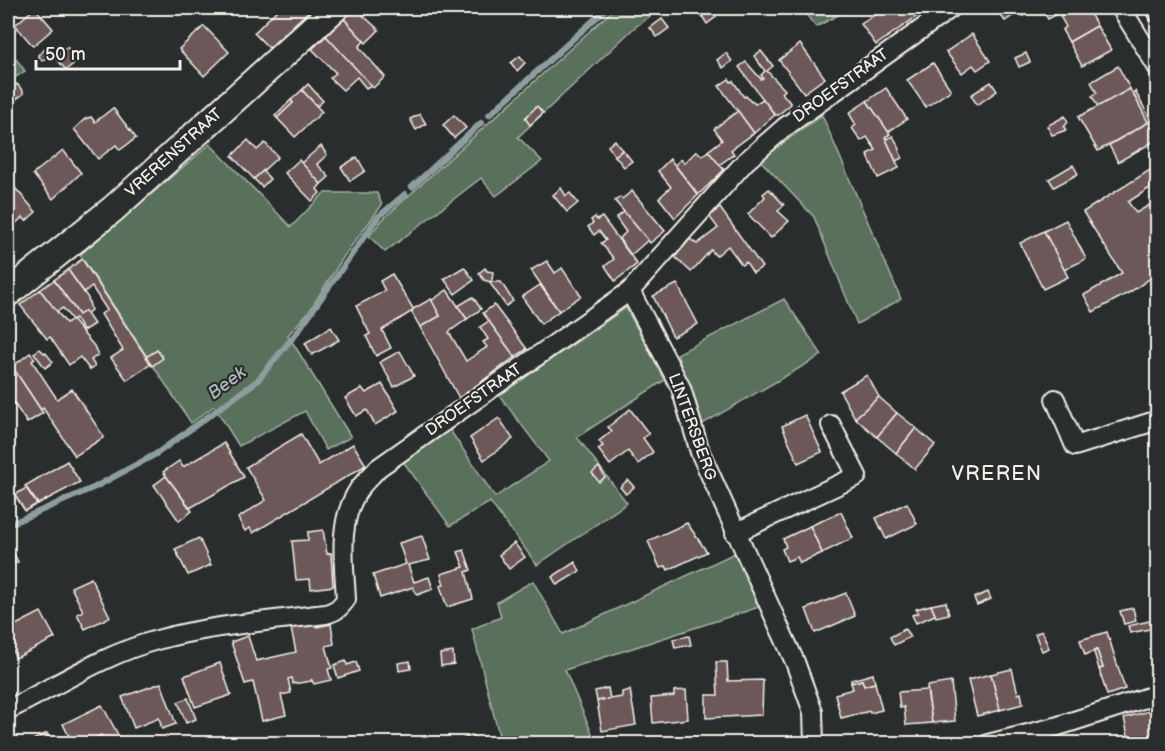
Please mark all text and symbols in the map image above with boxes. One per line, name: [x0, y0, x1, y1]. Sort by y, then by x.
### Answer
scale bar: [36, 33, 180, 71]
text: 50 m: [45, 44, 86, 65]
street label: DROEFSTRAAT: [790, 45, 893, 127]
street label: VRERENSTRAAT: [122, 104, 227, 201]
street label: DROEFSTRAAT: [422, 360, 526, 440]
water label: Beek: [204, 361, 251, 404]
street label: LINTERSBERG: [664, 371, 720, 483]
district label: VREREN: [951, 462, 1043, 486]

